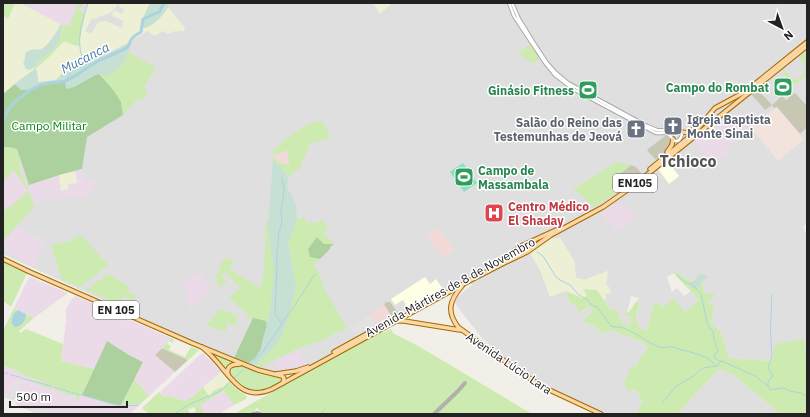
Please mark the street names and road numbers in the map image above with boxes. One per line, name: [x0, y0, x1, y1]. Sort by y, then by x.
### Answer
road number: EN105: [613, 174, 657, 192]
street label: Avenida Mártires de 8 de Novembro: [362, 234, 538, 340]
road number: EN 105: [93, 301, 139, 319]
street label: Avenida Lúcio Lara: [463, 329, 555, 398]

